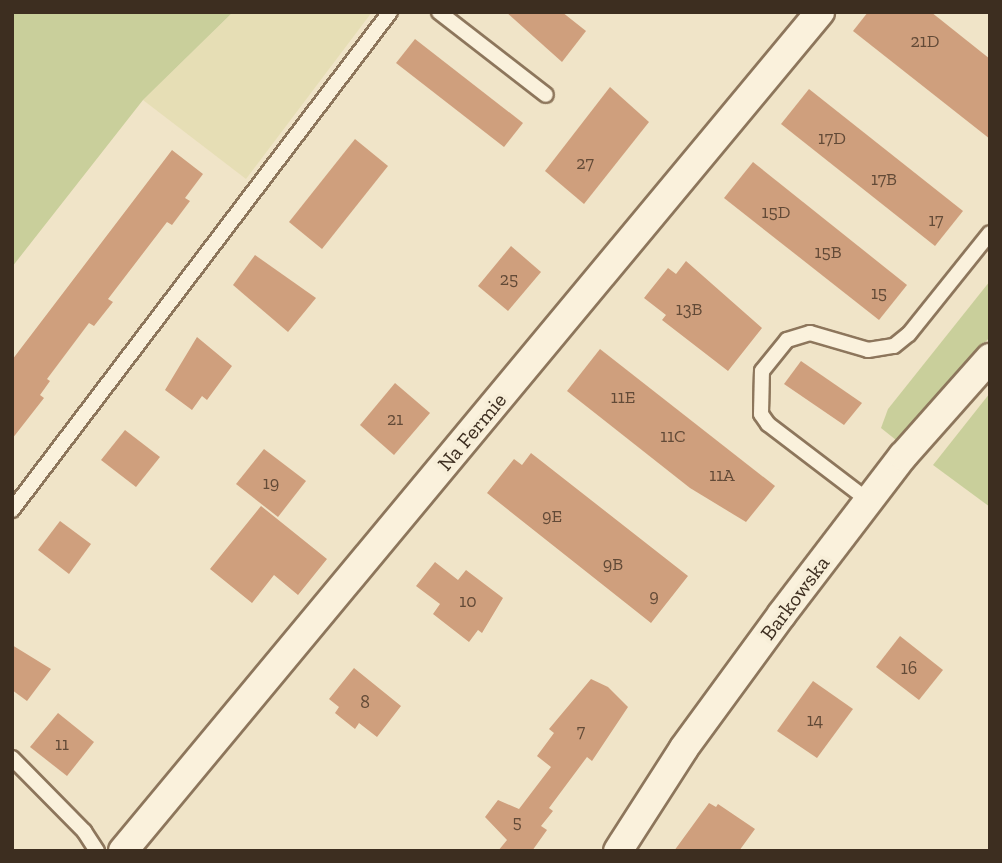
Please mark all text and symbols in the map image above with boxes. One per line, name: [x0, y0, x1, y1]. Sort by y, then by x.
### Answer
house number: 21D: [911, 30, 939, 52]
house number: 17D: [818, 127, 846, 149]
house number: 27: [576, 152, 594, 174]
house number: 17B: [871, 168, 897, 190]
house number: 15D: [762, 201, 790, 223]
house number: 17: [928, 209, 944, 231]
house number: 15B: [814, 241, 842, 263]
house number: 25: [500, 268, 518, 290]
house number: 15: [871, 282, 887, 304]
house number: 13B: [676, 298, 702, 320]
house number: 11E: [611, 386, 635, 408]
street label: Na Fermie: [432, 388, 512, 476]
house number: 21: [387, 408, 403, 430]
house number: 11C: [660, 425, 686, 447]
house number: 11A: [709, 464, 735, 486]
house number: 19: [263, 472, 279, 494]
house number: 9E: [542, 505, 562, 527]
street label: Barkowska: [755, 551, 835, 645]
house number: 9B: [603, 553, 623, 575]
house number: 9: [649, 585, 659, 607]
house number: 10: [459, 590, 477, 612]
house number: 16: [901, 657, 917, 679]
house number: 8: [360, 691, 370, 713]
house number: 14: [807, 709, 823, 731]
house number: 7: [577, 720, 585, 742]
house number: 11: [55, 733, 69, 755]
house number: 5: [512, 811, 522, 833]

